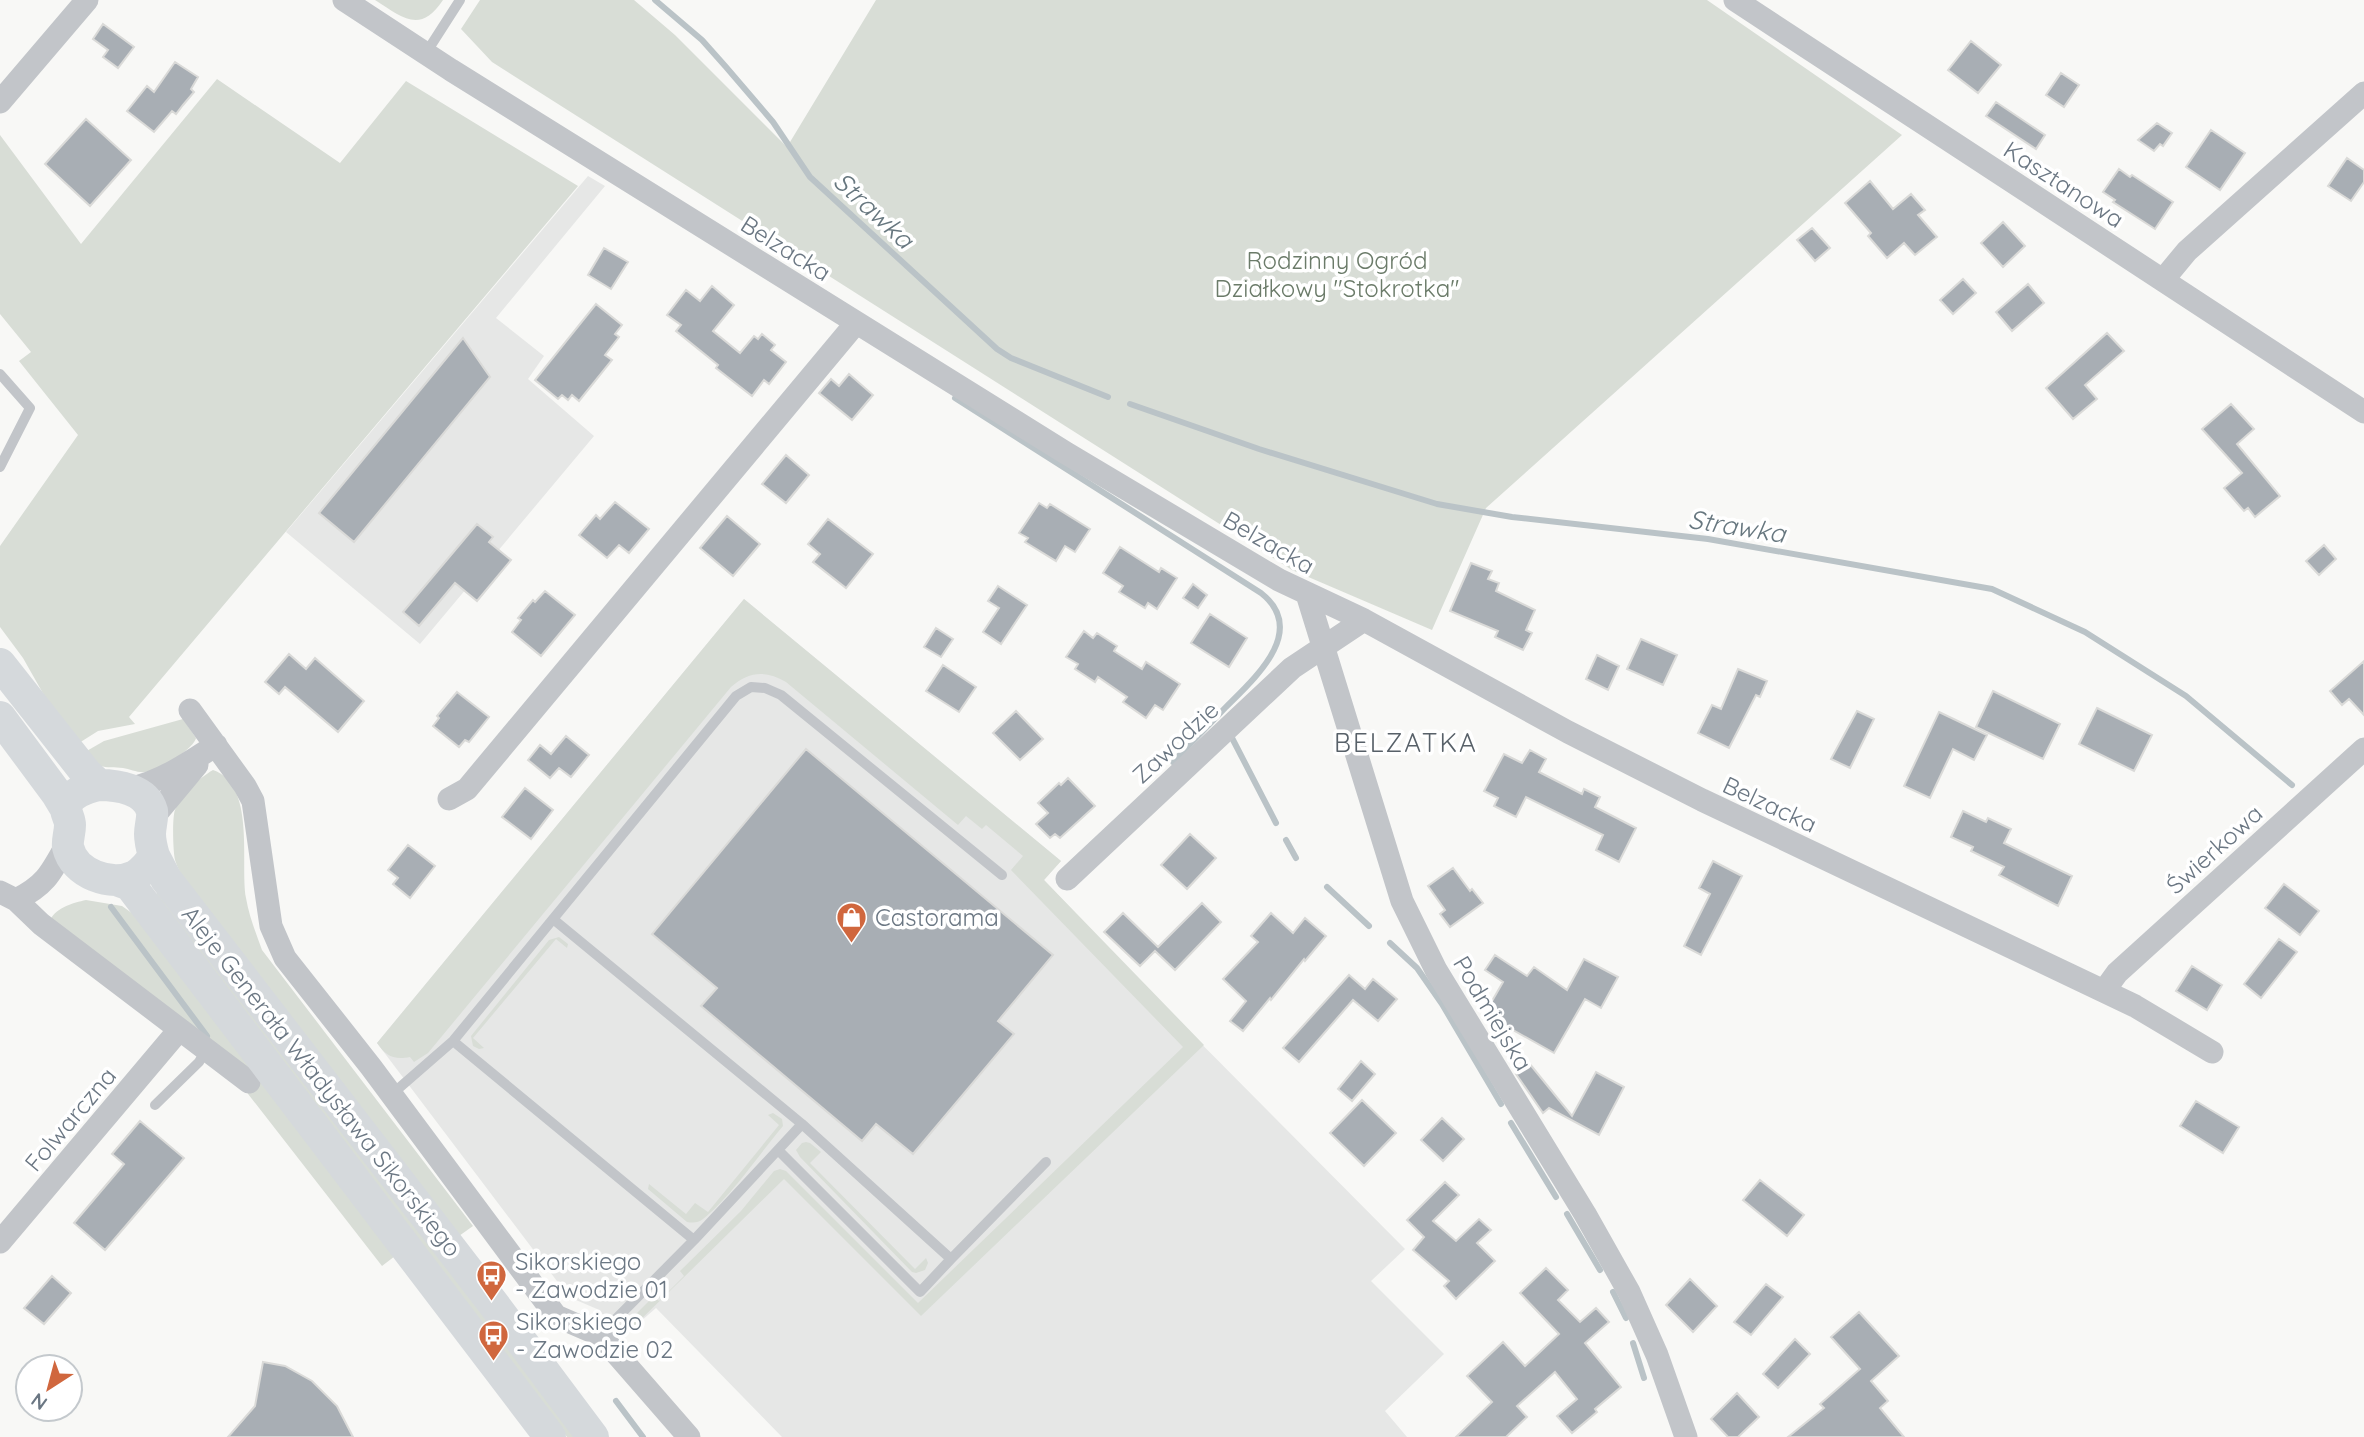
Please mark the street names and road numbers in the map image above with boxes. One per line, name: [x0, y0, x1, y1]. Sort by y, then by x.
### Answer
street label: Kasztanowa: [1998, 134, 2130, 234]
street label: Belzacka: [735, 209, 837, 287]
street label: Belzacka: [1218, 504, 1320, 580]
street label: Zawodzie: [1126, 694, 1224, 790]
street label: Belzacka: [1718, 769, 1822, 839]
street label: Świerkowa: [2160, 798, 2268, 900]
street label: Aleje Generała Władysława Sikorskiego: [176, 900, 468, 1262]
street label: Podmiejska: [1447, 950, 1539, 1076]
street label: Folwarczna: [18, 1061, 122, 1177]

